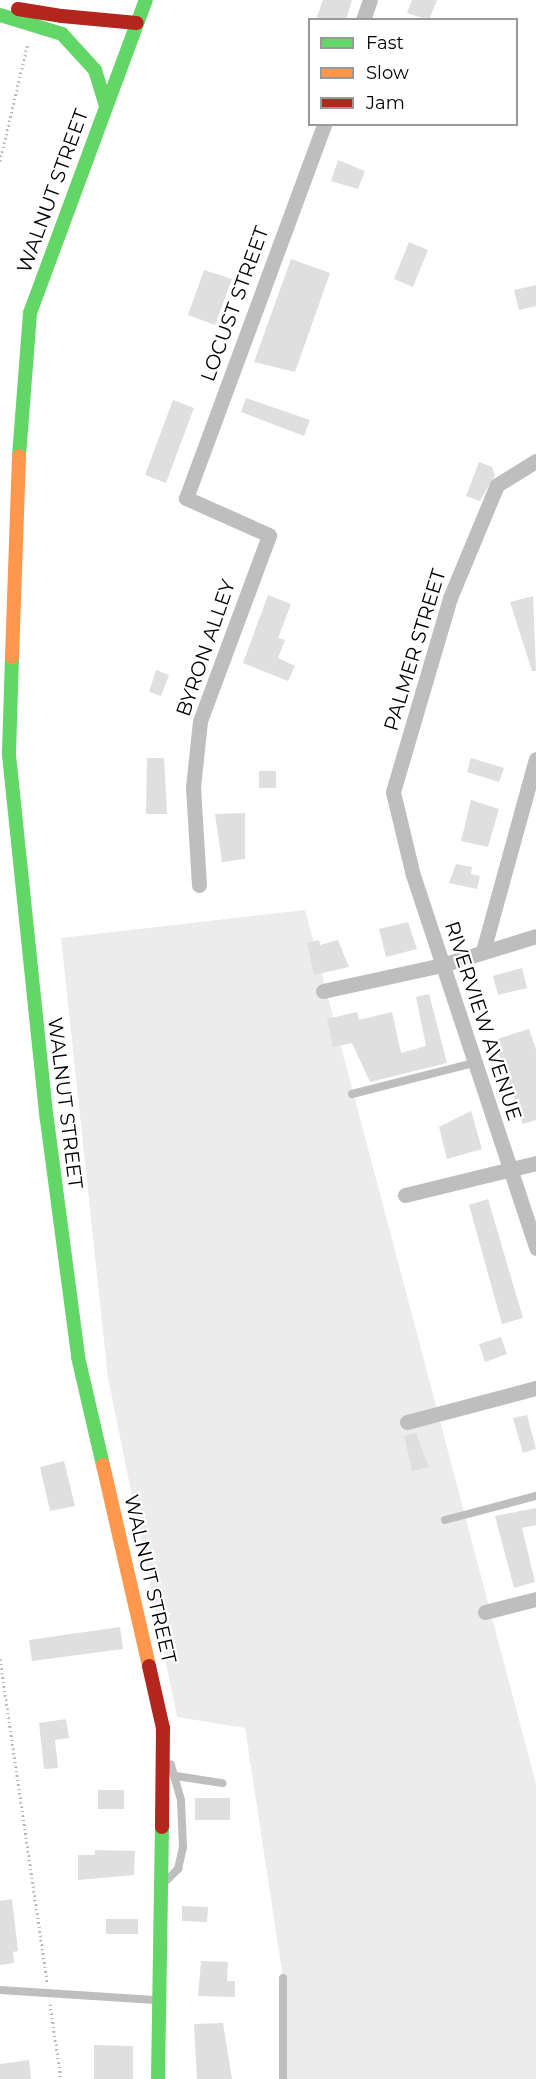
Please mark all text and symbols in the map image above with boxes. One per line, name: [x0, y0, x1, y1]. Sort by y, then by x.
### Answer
legend: [308, 18, 518, 126]
text: Fast: [366, 32, 404, 54]
text: Slow: [366, 62, 409, 84]
text: Jam: [366, 92, 405, 114]
street label: WALNUT STREET: [12, 106, 94, 276]
street label: LOCUST STREET: [196, 223, 274, 385]
street label: PALMER STREET: [379, 566, 451, 734]
street label: BYRON ALLEY: [171, 576, 241, 720]
street label: RIVERVIEW AVENUE: [439, 918, 527, 1124]
street label: WALNUT STREET: [43, 1016, 87, 1190]
street label: WALNUT STREET: [119, 1492, 181, 1666]

